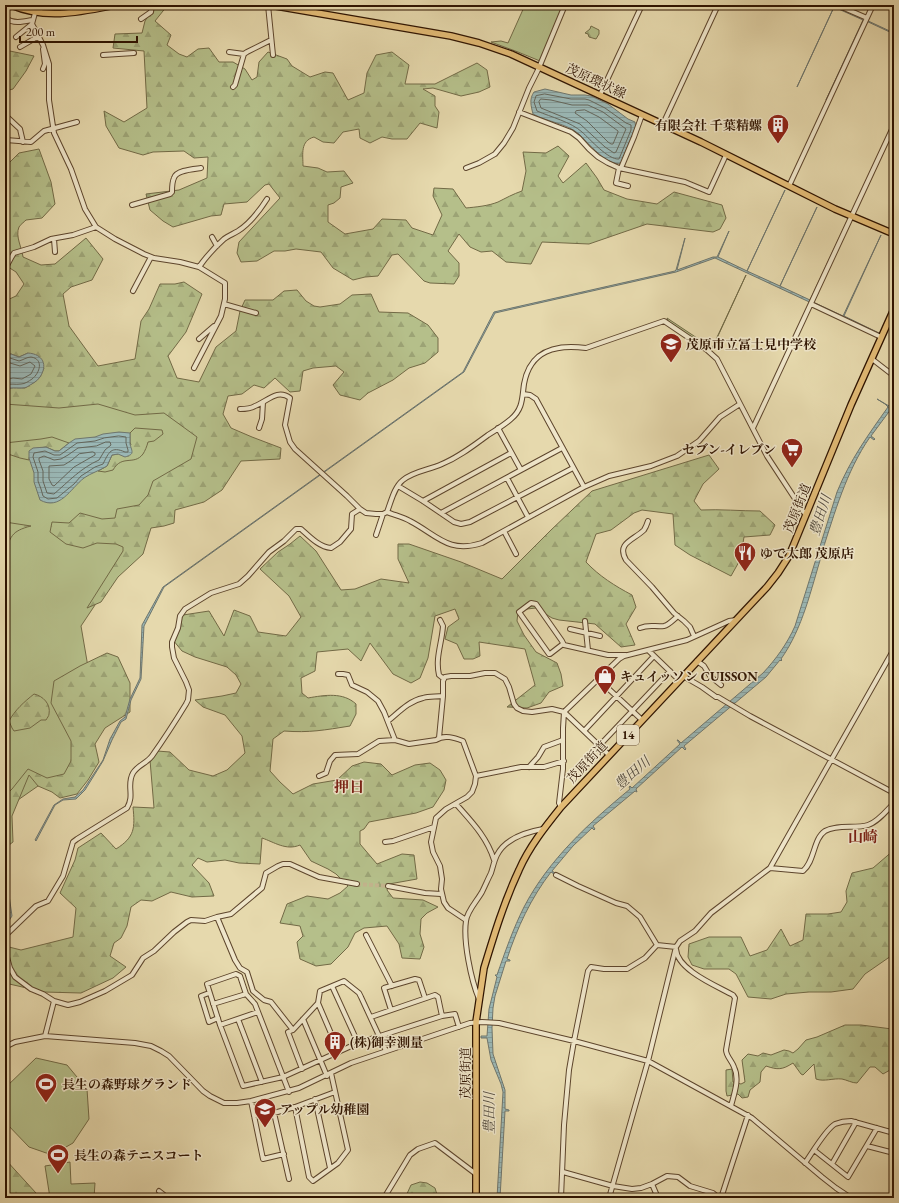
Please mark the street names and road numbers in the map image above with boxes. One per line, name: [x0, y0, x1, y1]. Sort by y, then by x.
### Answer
street label: 茂原環状線: [563, 60, 629, 102]
street label: 茂原街道: [779, 481, 815, 535]
road number: 14: [617, 725, 639, 745]
street label: 茂原街道: [563, 737, 611, 787]
street label: 茂原街道: [457, 1047, 474, 1099]

